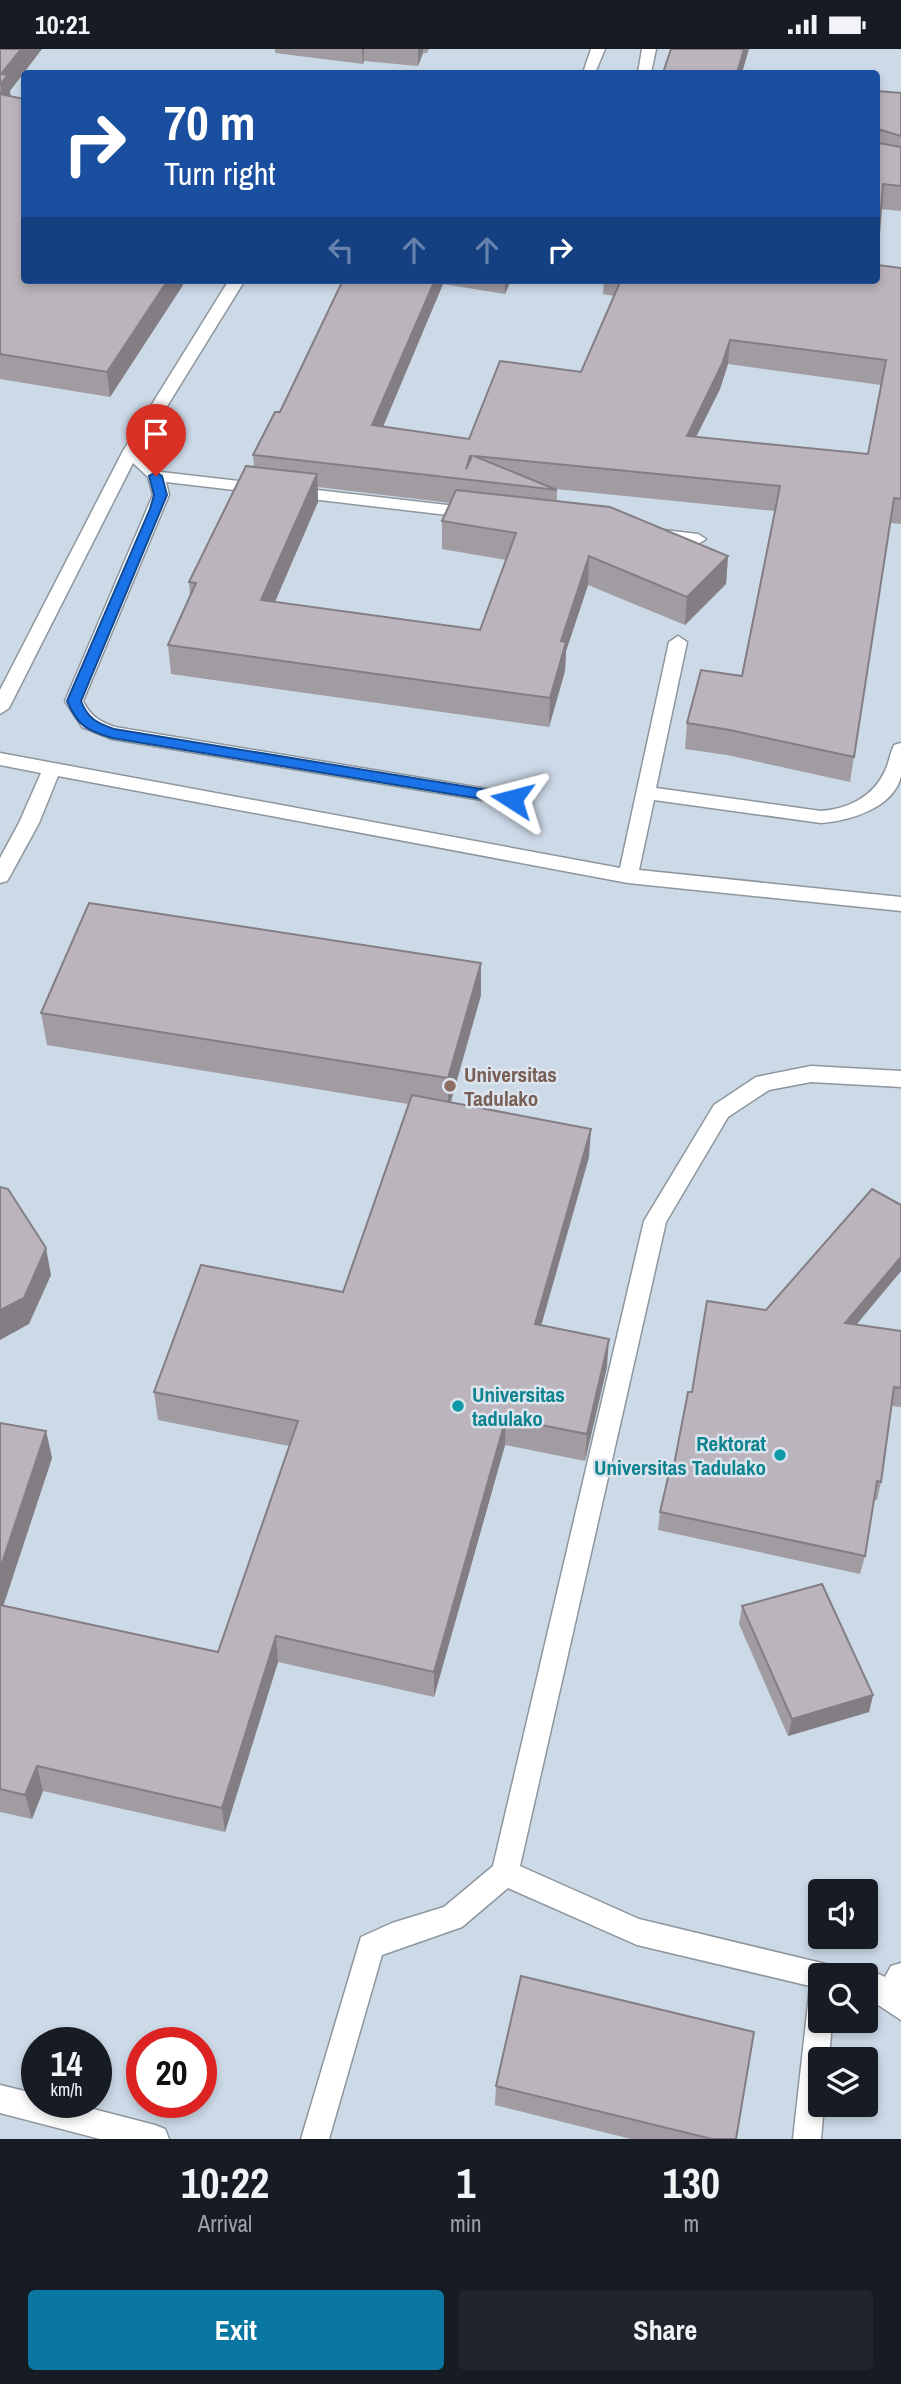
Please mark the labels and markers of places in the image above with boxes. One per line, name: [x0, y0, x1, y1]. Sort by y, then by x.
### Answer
pin: [126, 404, 186, 476]
place label: Universitas Tadulako: [464, 1060, 557, 1113]
marker: Universitas Tadulako: [442, 1078, 458, 1094]
place label: Universitas tadulako: [472, 1380, 565, 1433]
marker: Universitas tadulako: [450, 1398, 466, 1414]
place label: Rektorat Universitas Tadulako: [594, 1429, 766, 1482]
marker: Rektorat Universitas Tadulako: [772, 1447, 788, 1463]

